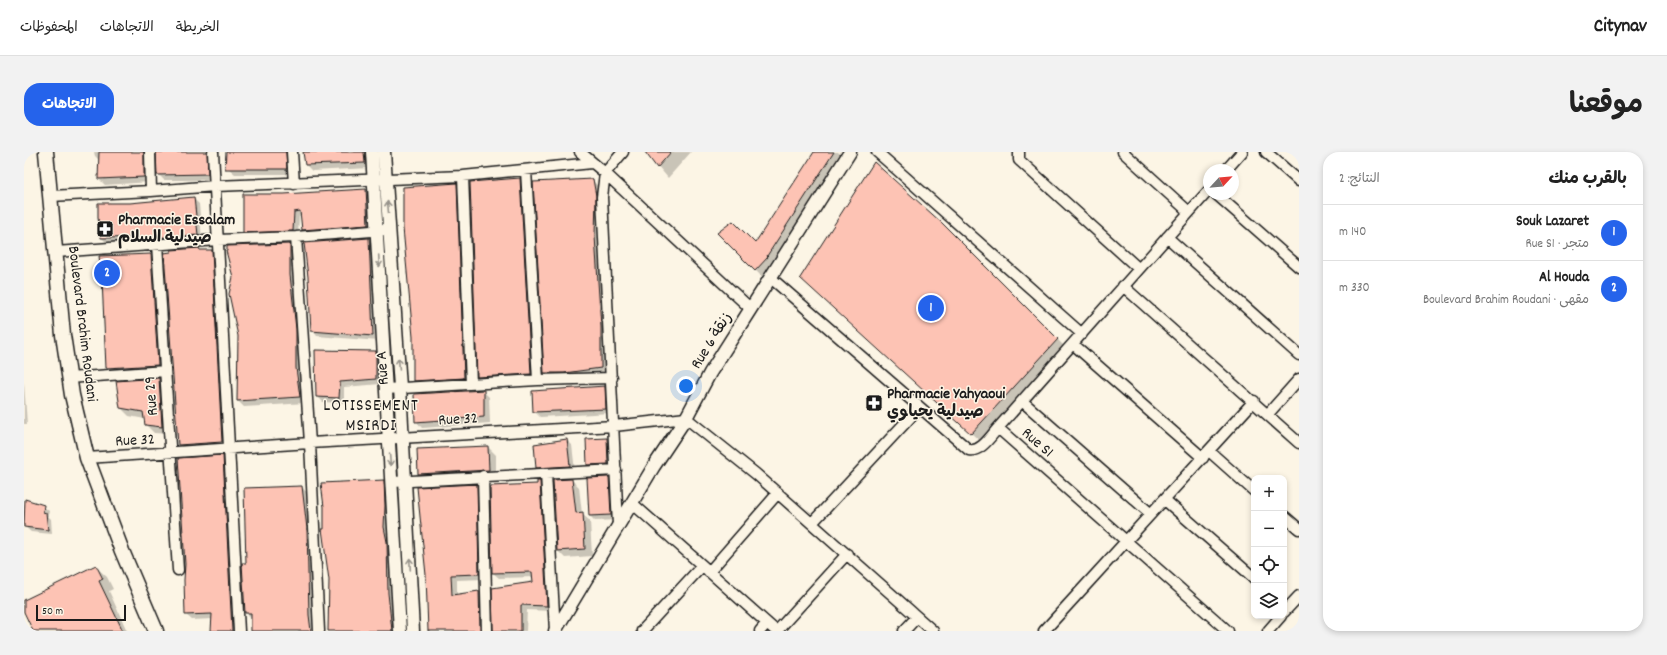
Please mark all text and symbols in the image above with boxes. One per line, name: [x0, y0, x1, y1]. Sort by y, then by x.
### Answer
text: Citynav: [1594, 14, 1647, 41]
text: المحفوظات: [20, 18, 78, 38]
text: الاتجاهات: [100, 18, 154, 38]
text: الخريطة: [176, 18, 219, 38]
button: الاتجاهات: [24, 83, 114, 126]
text: موقعنا: [1569, 87, 1643, 127]
north arrow: [1203, 164, 1239, 200]
text: بالقرب منك: [1549, 168, 1627, 192]
text: النتائج: 2: [1339, 170, 1380, 189]
one-way arrow: [385, 201, 392, 214]
place label: Pharmacie Essalam صيدلية السلام: [118, 209, 235, 250]
text: Souk Lazaret: [1516, 211, 1589, 233]
pharmacy icon: Pharmacie Essalam صيدلية السلام: [95, 219, 115, 239]
text: 140 m: [1339, 223, 1366, 242]
text: 1: [1613, 223, 1615, 242]
text: متجر · Rue S1: [1525, 235, 1589, 254]
street label: Boulevard Brahim Roudani: [61, 245, 103, 403]
one-way arrow: [375, 254, 383, 267]
pin: 2: [94, 258, 120, 288]
text: Al Houda: [1539, 267, 1589, 289]
text: 330 m: [1339, 279, 1370, 298]
text: 2: [1611, 279, 1617, 298]
text: مقهى · Boulevard Brahim Roudani: [1423, 291, 1589, 310]
pin: 1: [918, 293, 944, 323]
street label: Rue 6 زنقة: [686, 308, 738, 374]
street label: Rue A: [370, 350, 396, 386]
one-way arrow: [395, 358, 402, 371]
street label: Rue 29: [139, 375, 165, 417]
your location: [676, 376, 696, 396]
place label: Pharmacie Yahyaoui صيدلية يحياوي: [887, 383, 1005, 424]
pharmacy icon: Pharmacie Yahyaoui صيدلية يحياوي: [864, 393, 884, 413]
district label: LOTISSEMENT MSIRDI: [323, 395, 419, 439]
street label: Rue 32: [438, 407, 478, 433]
street label: Rue S1: [1016, 423, 1058, 463]
street label: Rue 32: [115, 428, 155, 454]
one-way arrow: [387, 453, 394, 466]
map controls: [1251, 475, 1287, 619]
button: +: [1251, 475, 1287, 511]
button: −: [1251, 511, 1287, 547]
button: locate: [1251, 547, 1287, 583]
one-way arrow: [406, 558, 413, 571]
button: layers: [1251, 583, 1287, 619]
scale bar: [36, 603, 126, 622]
text: 50 m: [42, 604, 63, 620]

